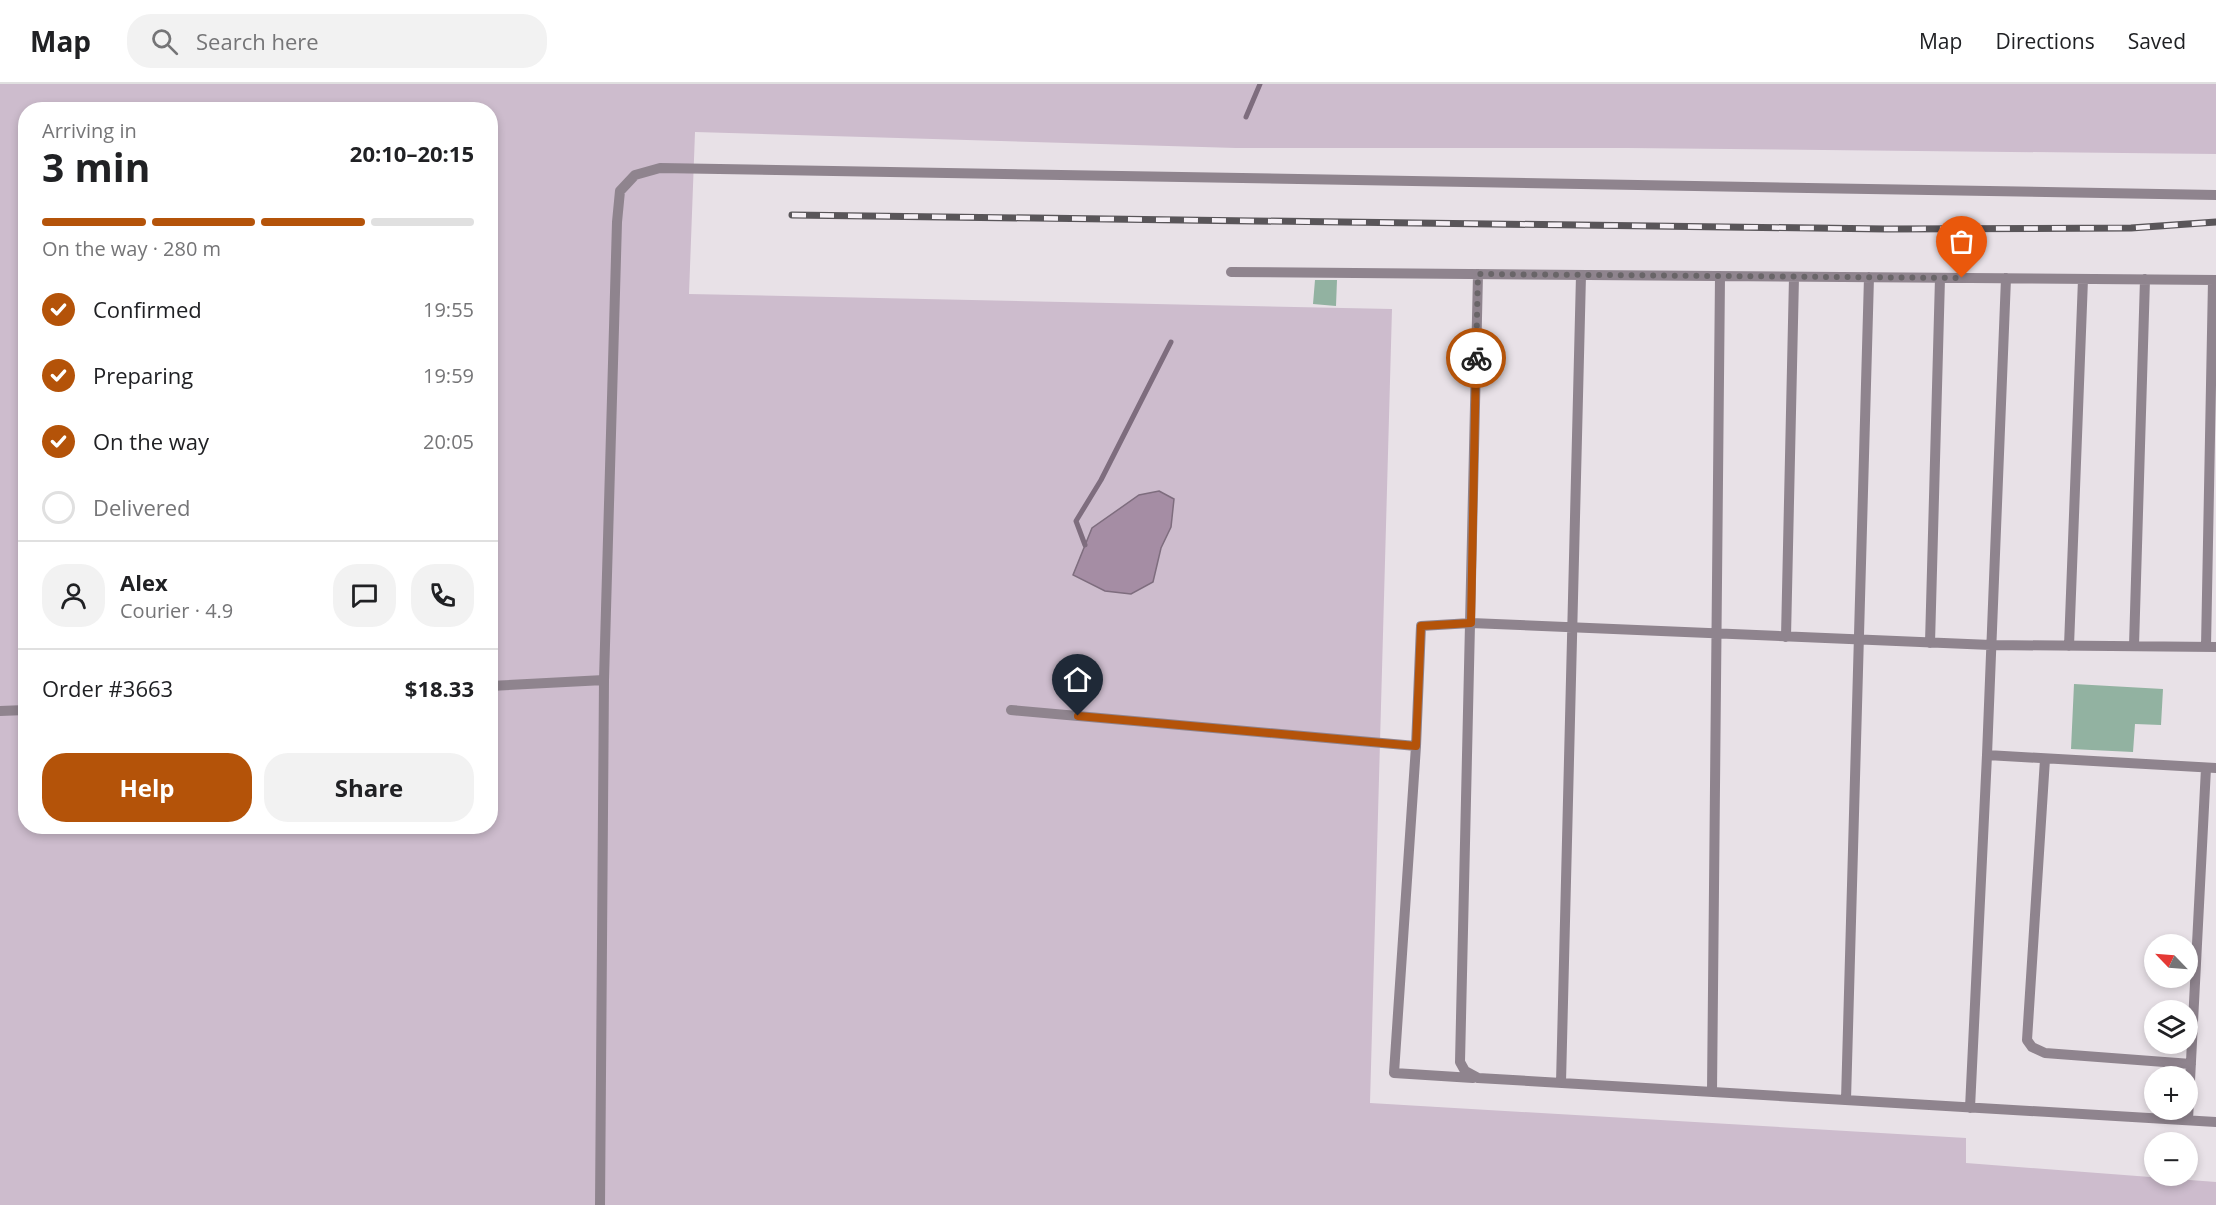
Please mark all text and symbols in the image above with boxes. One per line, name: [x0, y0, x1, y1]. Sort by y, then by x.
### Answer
search box: [127, 14, 547, 68]
text: Map: [30, 22, 91, 60]
icon: search: [148, 25, 181, 58]
text: Search here: [196, 26, 319, 56]
text: Map: [1919, 27, 1962, 55]
text: Directions: [1995, 27, 2095, 55]
text: Saved: [2128, 27, 2186, 55]
text: Arriving in: [42, 117, 137, 144]
text: 20:10–20:15: [350, 138, 474, 168]
text: 3 min: [42, 140, 150, 193]
pin: [1936, 216, 1987, 278]
icon: bag: [1945, 225, 1978, 258]
text: On the way · 280 m: [42, 235, 221, 262]
icon: check: [42, 293, 75, 326]
text: Confirmed: [93, 294, 202, 324]
text: 19:55: [423, 296, 474, 323]
courier: [1446, 328, 1506, 388]
icon: bike: [1460, 342, 1493, 375]
icon: check: [42, 359, 75, 392]
text: Preparing: [93, 360, 193, 390]
text: 19:59: [423, 362, 474, 389]
icon: check: [42, 425, 75, 458]
text: On the way: [93, 426, 209, 456]
text: 20:05: [423, 428, 474, 455]
text: Delivered: [93, 492, 191, 522]
button: person: [42, 564, 105, 627]
button: chat: [333, 564, 396, 627]
button: phone: [411, 564, 474, 627]
text: Alex: [120, 567, 168, 597]
text: Courier · 4.9: [120, 597, 233, 624]
pin: [1052, 654, 1103, 716]
icon: home: [1061, 663, 1094, 696]
text: Order #3663: [42, 673, 173, 703]
text: $18.33: [405, 673, 474, 703]
button: Help: [42, 753, 252, 822]
button: Share: [264, 753, 474, 822]
north arrow: [2144, 934, 2198, 988]
map controls: [2144, 934, 2198, 1186]
button: layers: [2144, 1000, 2198, 1054]
button: +: [2144, 1066, 2198, 1120]
button: −: [2144, 1132, 2198, 1186]

